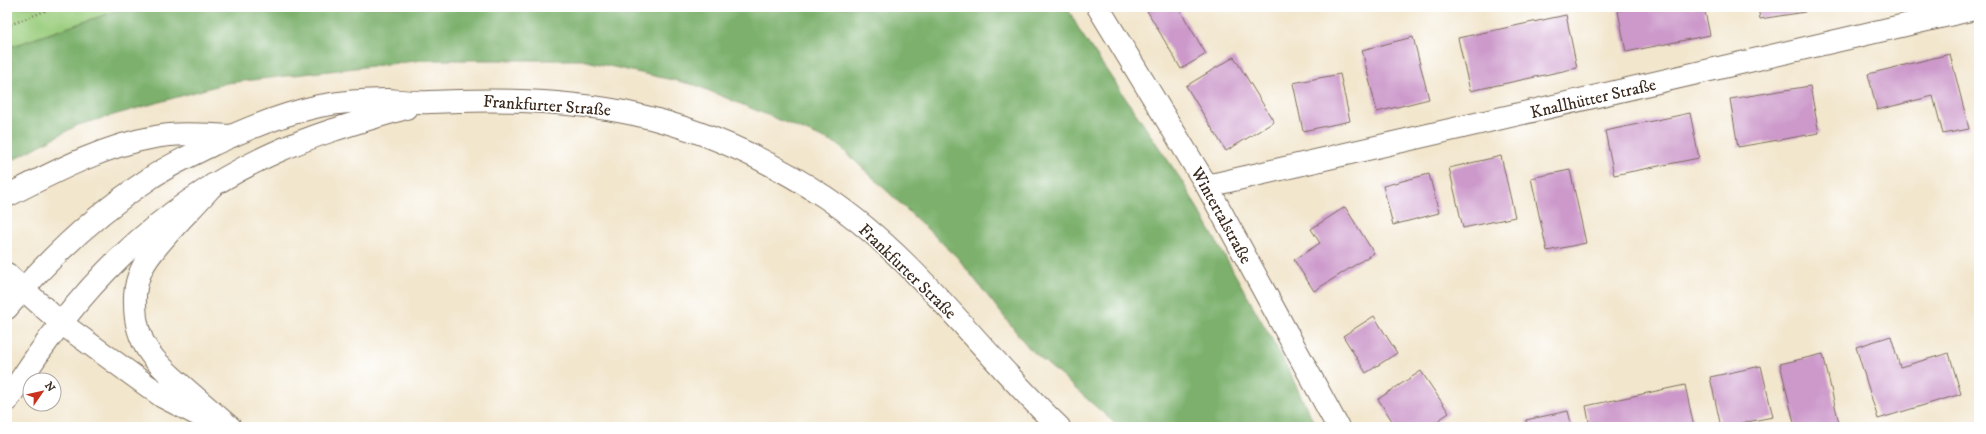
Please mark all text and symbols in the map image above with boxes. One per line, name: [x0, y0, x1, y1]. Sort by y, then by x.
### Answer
street label: Knallhütter Straße: [1528, 74, 1658, 124]
street label: Frankfurter Straße: [482, 91, 612, 121]
street label: Wintertalstraße: [1185, 162, 1257, 268]
street label: Frankfurter Straße: [854, 219, 961, 324]
north arrow: [22, 372, 62, 412]
text: N: [41, 379, 58, 395]

